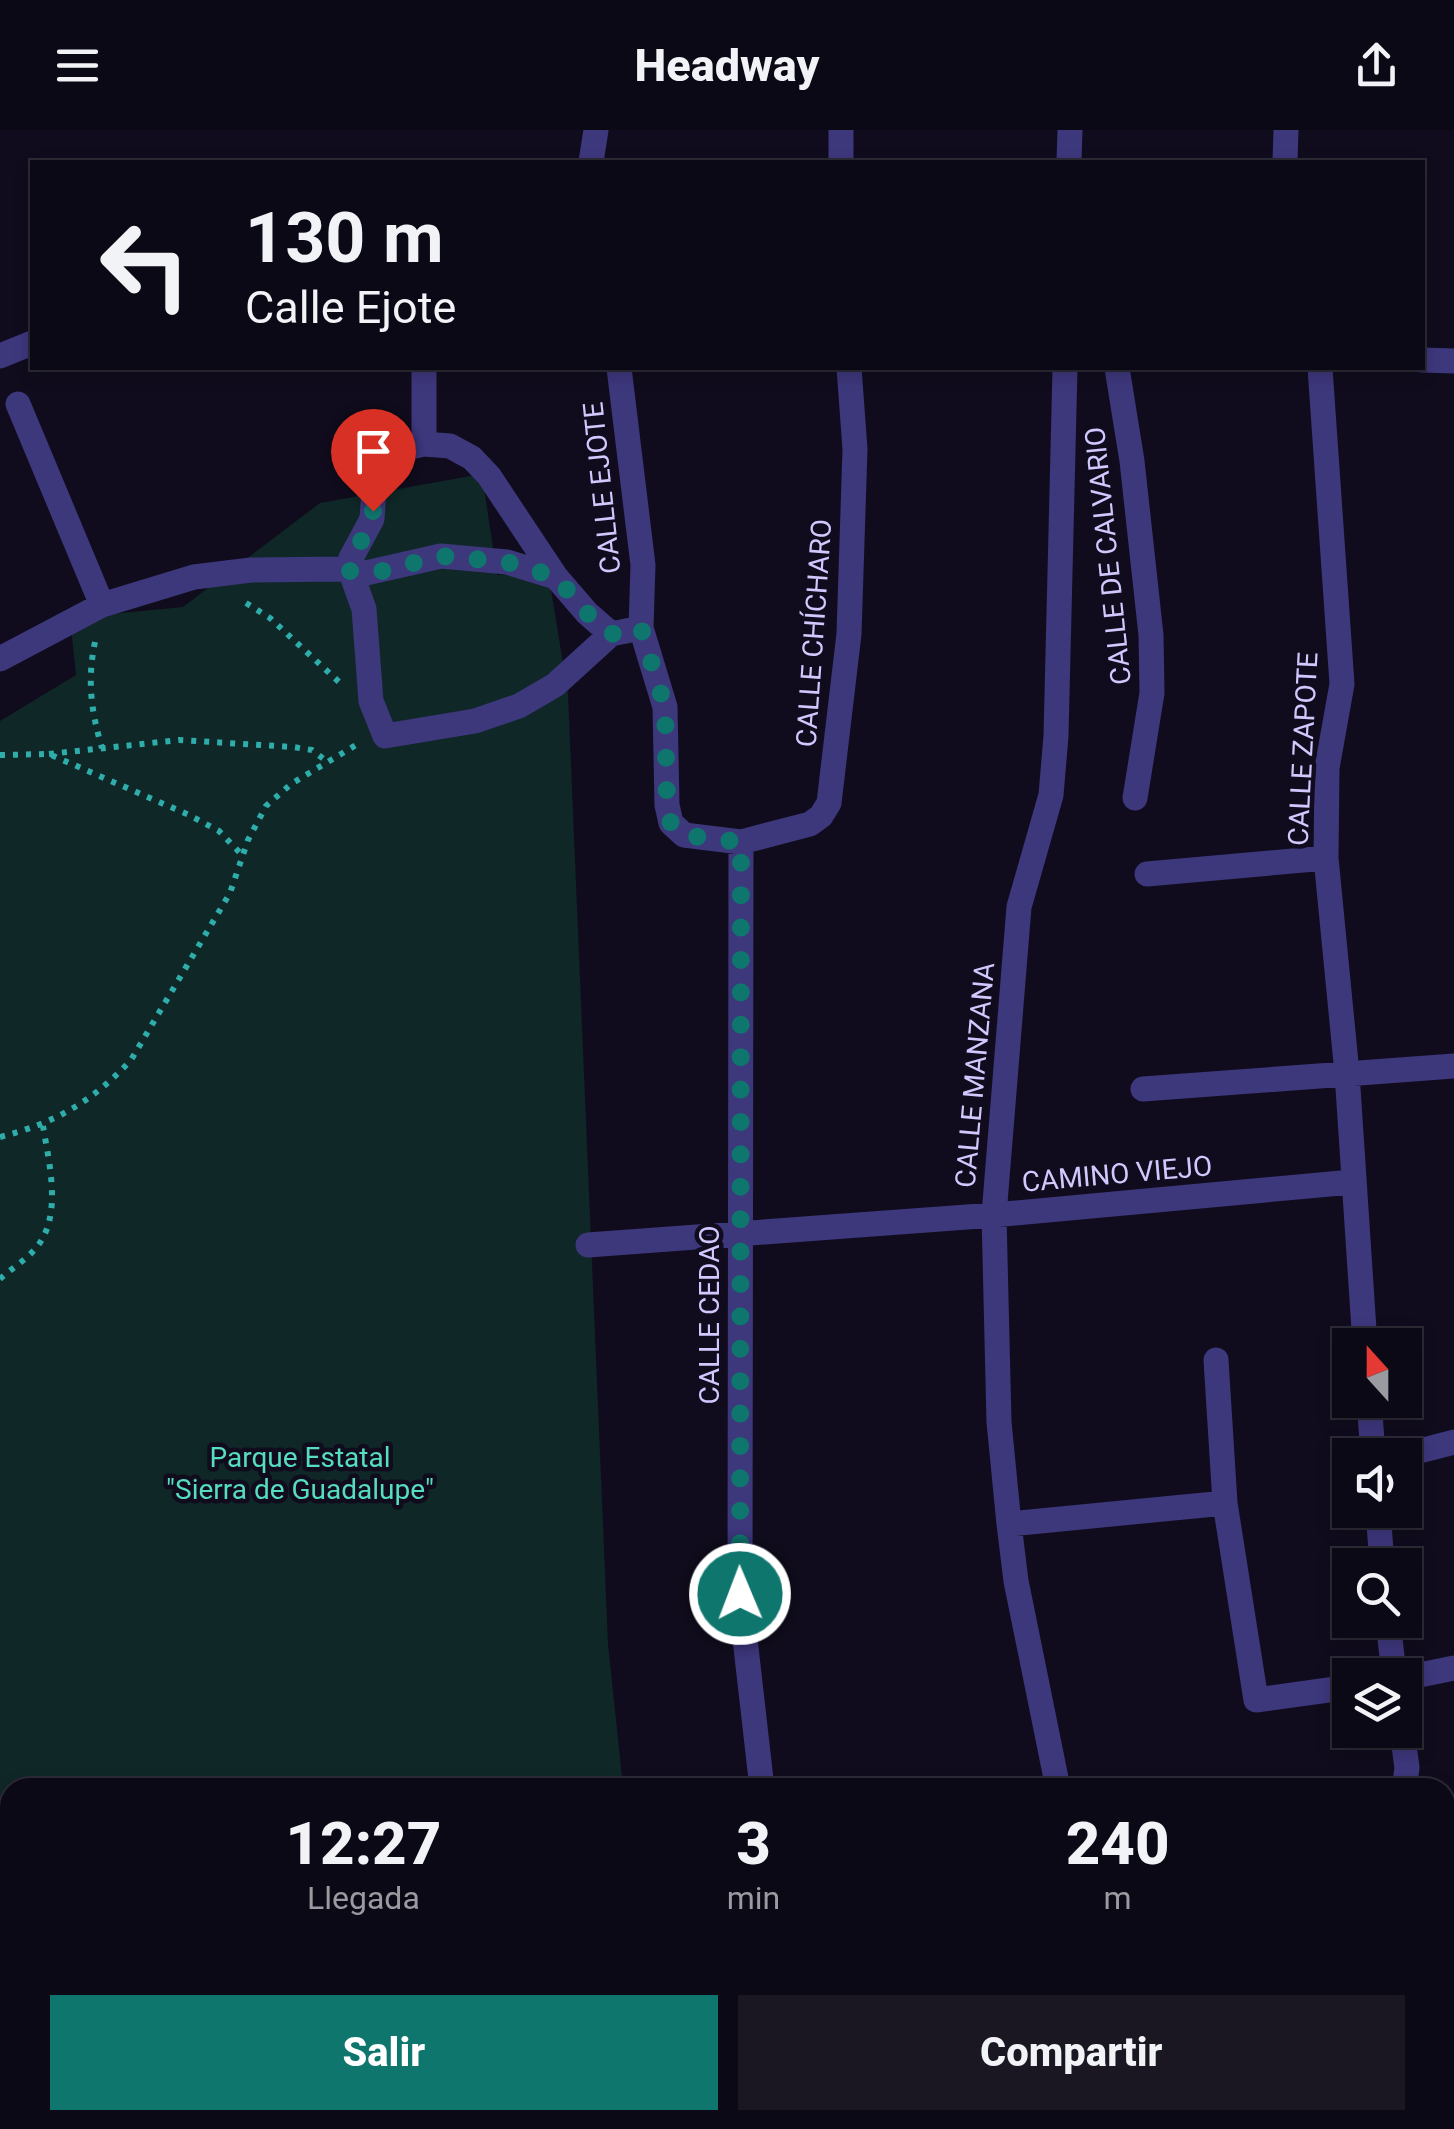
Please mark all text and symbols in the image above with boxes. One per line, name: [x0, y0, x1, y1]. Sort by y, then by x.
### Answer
icon: menu: [50, 38, 105, 93]
icon: share: [1349, 38, 1404, 93]
text: Headway: [635, 39, 819, 92]
text: 130 m: [245, 197, 444, 279]
icon: left: [80, 200, 210, 330]
text: Calle Ejote: [245, 281, 456, 334]
street label: CALLE EJOTE: [577, 401, 627, 575]
pin: [331, 409, 416, 512]
icon: arrive: [346, 424, 401, 479]
street label: CALLE DE CALVARIO: [1078, 425, 1138, 687]
street label: CALLE CHÍCHARO: [790, 518, 838, 748]
street label: CALLE ZAPOTE: [1281, 651, 1325, 847]
street label: CALLE MANZANA: [949, 961, 1001, 1189]
street label: CAMINO VIEJO: [1021, 1149, 1213, 1199]
street label: CALLE CEDAO: [693, 1225, 726, 1405]
north arrow: [1332, 1328, 1422, 1418]
map controls: [1332, 1328, 1422, 1748]
button: sound: [1332, 1438, 1422, 1528]
park label: Parque Estatal "Sierra de Guadalupe": [166, 1441, 434, 1506]
position arrow: [688, 1542, 792, 1646]
button: search: [1332, 1548, 1422, 1638]
button: layers: [1332, 1658, 1422, 1748]
text: 12:27: [285, 1808, 441, 1879]
text: 3: [736, 1808, 771, 1879]
text: 240: [1066, 1808, 1170, 1879]
text: Llegada: [307, 1879, 420, 1917]
text: min: [727, 1879, 780, 1917]
text: m: [1104, 1879, 1132, 1917]
button: Salir: [50, 1995, 718, 2110]
button: Compartir: [738, 1995, 1405, 2110]

